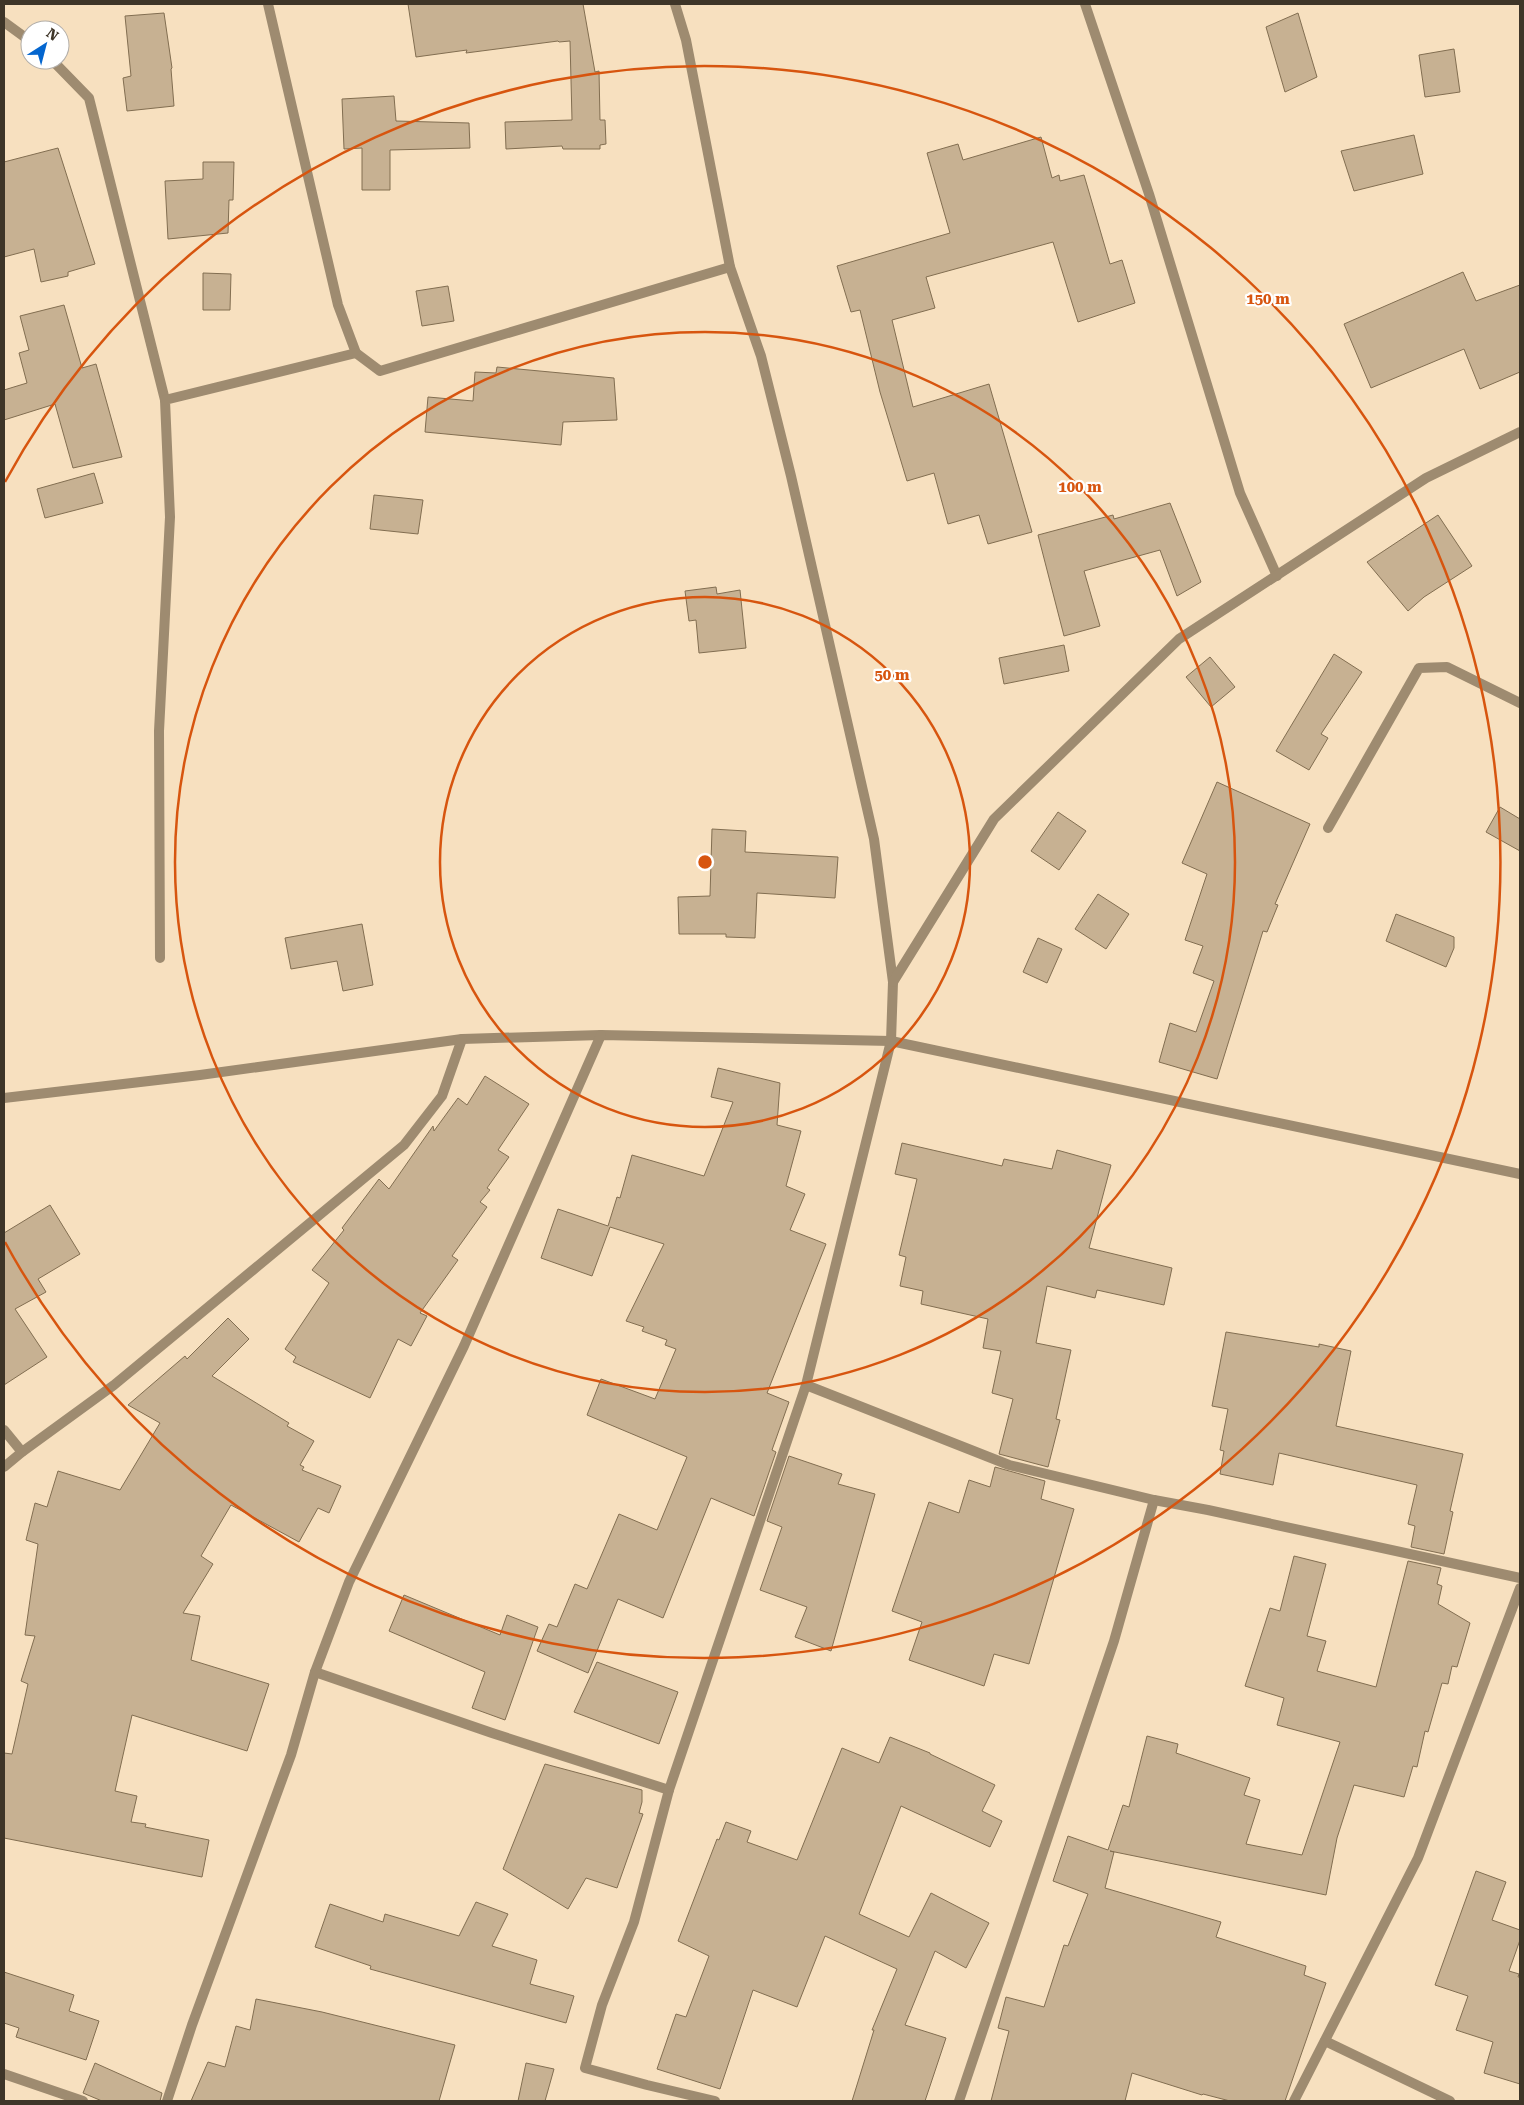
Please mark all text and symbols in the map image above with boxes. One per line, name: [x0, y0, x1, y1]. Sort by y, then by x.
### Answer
north arrow: [20, 20, 70, 70]
text: N: [44, 25, 62, 44]
text: 150 m: [1246, 290, 1290, 308]
text: 100 m: [1058, 478, 1102, 496]
text: 50 m: [874, 666, 910, 684]
centre of rings: [696, 853, 714, 871]

